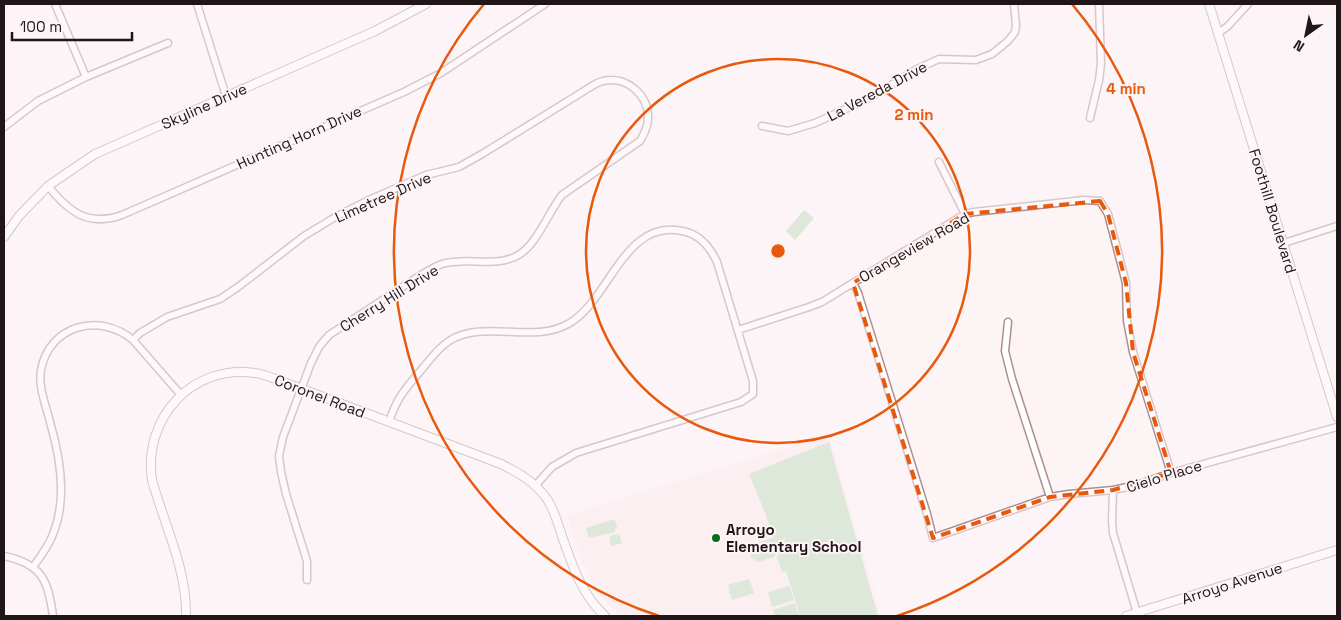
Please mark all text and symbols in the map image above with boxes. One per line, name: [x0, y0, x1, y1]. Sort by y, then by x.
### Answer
scale bar: [12, 10, 132, 42]
north arrow: [1281, 10, 1331, 60]
text: 100 m: [20, 17, 62, 36]
text: N: [1290, 36, 1308, 56]
street label: La Vereda Drive: [824, 57, 930, 125]
street label: Skyline Drive: [158, 79, 250, 133]
text: 4 min: [1106, 79, 1146, 98]
street label: Hunting Horn Drive: [233, 101, 365, 173]
text: 2 min: [895, 105, 933, 124]
street label: Foothill Boulevard: [1245, 146, 1301, 276]
street label: Limetree Drive: [332, 167, 434, 227]
street label: Orangeview Road: [855, 208, 973, 286]
centre of rings: [769, 242, 787, 260]
street label: Cherry Hill Drive: [336, 260, 442, 336]
street label: Coronel Road: [272, 370, 368, 422]
street label: Cielo Place: [1124, 455, 1204, 496]
place label: Arroyo Elementary School: [726, 520, 861, 556]
marker: Arroyo Elementary School: [710, 532, 722, 544]
street label: Arroyo Avenue: [1179, 558, 1285, 608]

